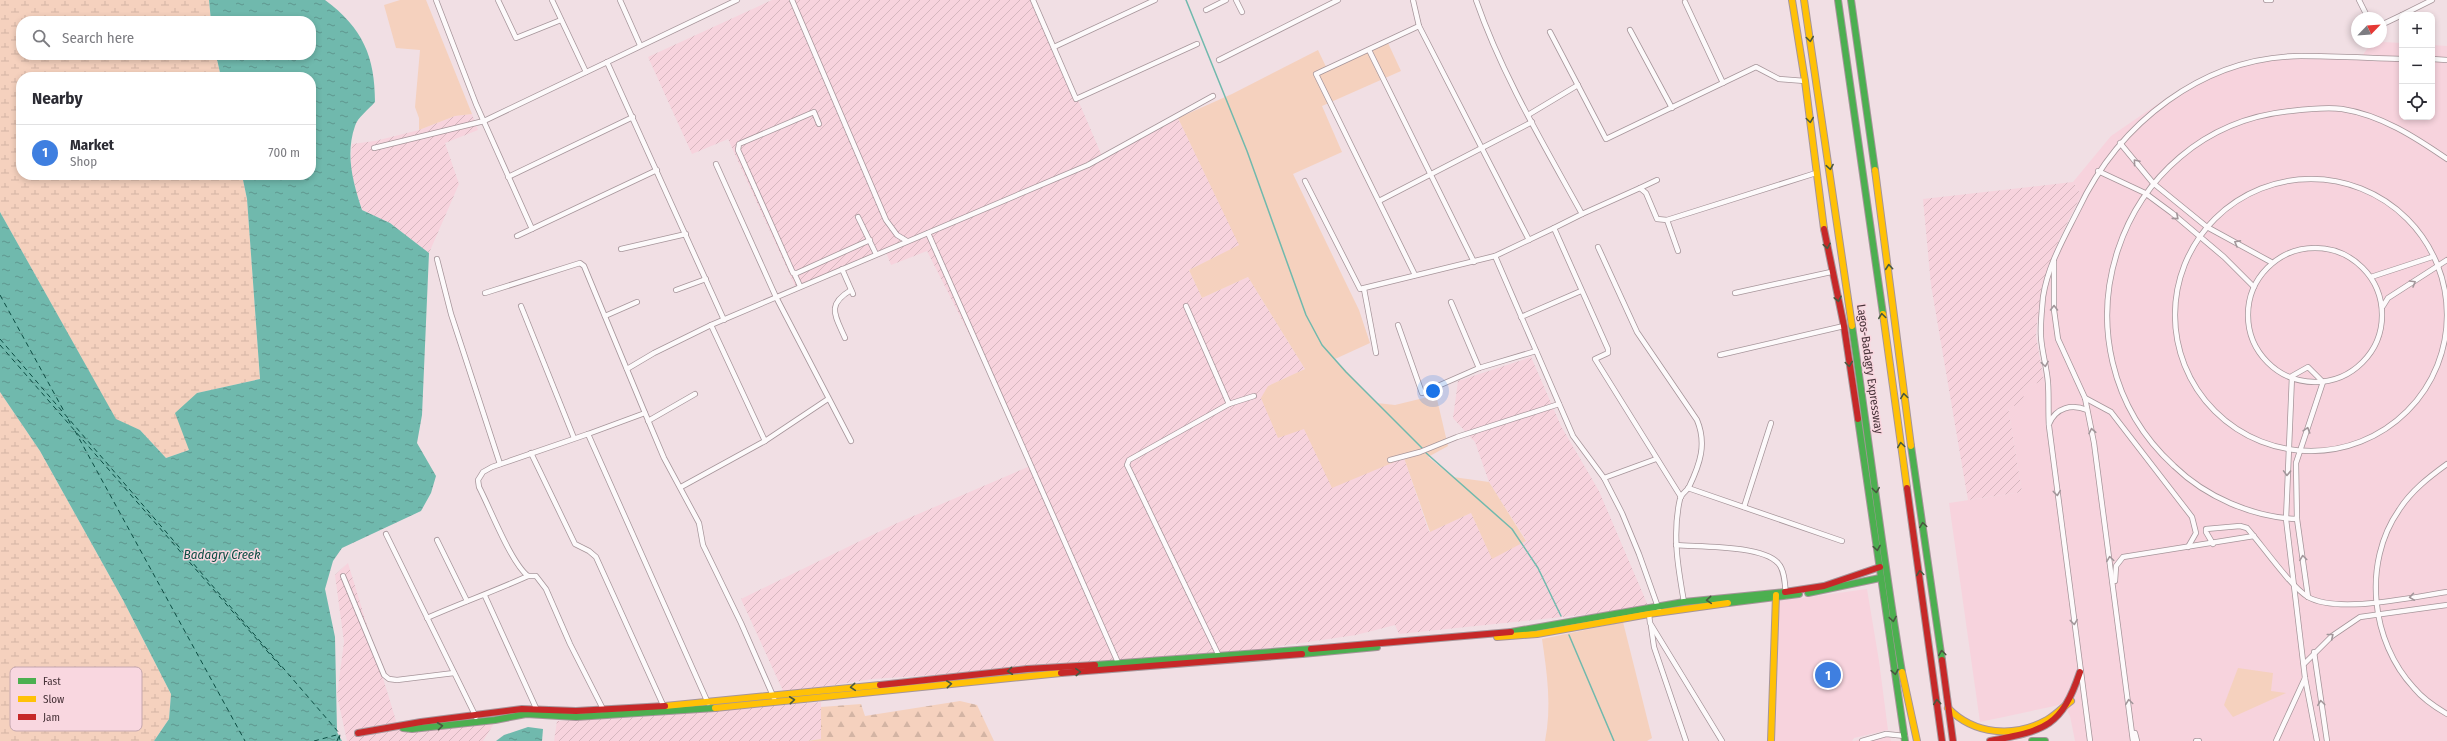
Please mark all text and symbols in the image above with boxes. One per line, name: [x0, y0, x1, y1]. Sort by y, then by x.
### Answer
north arrow: [2351, 12, 2387, 48]
map controls: [2399, 12, 2435, 120]
button: +: [2399, 12, 2435, 48]
search box: [16, 16, 316, 60]
icon: search: [30, 27, 52, 49]
text: Search here: [62, 29, 134, 47]
one-way arrow: [1805, 36, 1814, 42]
button: −: [2399, 48, 2435, 84]
button: locate: [2399, 84, 2435, 120]
text: Nearby: [32, 88, 83, 109]
one-way arrow: [1805, 116, 1814, 123]
text: Market: [70, 136, 114, 154]
text: 1: [42, 145, 48, 160]
text: 700 m: [268, 145, 300, 160]
text: Shop: [70, 154, 97, 169]
one-way arrow: [2134, 160, 2141, 167]
one-way arrow: [1825, 164, 1834, 170]
one-way arrow: [2171, 212, 2179, 219]
one-way arrow: [2234, 241, 2241, 248]
one-way arrow: [1822, 243, 1831, 249]
one-way arrow: [1885, 264, 1894, 270]
one-way arrow: [2409, 280, 2416, 287]
one-way arrow: [1834, 296, 1842, 302]
street label: Lagos-Badagry Expressway: [1854, 303, 1886, 435]
one-way arrow: [2050, 305, 2058, 311]
one-way arrow: [1878, 313, 1887, 319]
one-way arrow: [1844, 361, 1853, 368]
one-way arrow: [2040, 361, 2049, 367]
your location: [1423, 381, 1443, 401]
one-way arrow: [1900, 393, 1909, 399]
one-way arrow: [2302, 427, 2311, 434]
one-way arrow: [2088, 428, 2096, 434]
one-way arrow: [1897, 442, 1906, 448]
one-way arrow: [2283, 470, 2291, 476]
one-way arrow: [1872, 487, 1881, 493]
one-way arrow: [2053, 490, 2062, 496]
one-way arrow: [1919, 521, 1928, 528]
one-way arrow: [1872, 545, 1881, 551]
water label: Badagry Creek: [184, 547, 261, 562]
one-way arrow: [2299, 555, 2308, 561]
one-way arrow: [2106, 556, 2115, 563]
one-way arrow: [1916, 570, 1925, 577]
one-way arrow: [2409, 592, 2415, 601]
one-way arrow: [1706, 595, 1712, 604]
one-way arrow: [1888, 616, 1897, 622]
one-way arrow: [2069, 619, 2078, 625]
one-way arrow: [2327, 634, 2334, 641]
one-way arrow: [1937, 650, 1946, 656]
pin: 1: [1815, 660, 1841, 690]
one-way arrow: [1007, 666, 1013, 675]
legend: [10, 667, 142, 731]
one-way arrow: [1075, 668, 1081, 676]
one-way arrow: [1890, 669, 1899, 675]
text: Fast: [43, 675, 61, 688]
one-way arrow: [946, 680, 952, 689]
one-way arrow: [850, 683, 856, 692]
text: Slow: [43, 693, 64, 706]
one-way arrow: [789, 696, 795, 705]
one-way arrow: [1933, 699, 1942, 705]
one-way arrow: [2124, 699, 2133, 705]
one-way arrow: [2317, 700, 2326, 706]
text: Jam: [43, 711, 60, 724]
one-way arrow: [437, 722, 443, 731]

